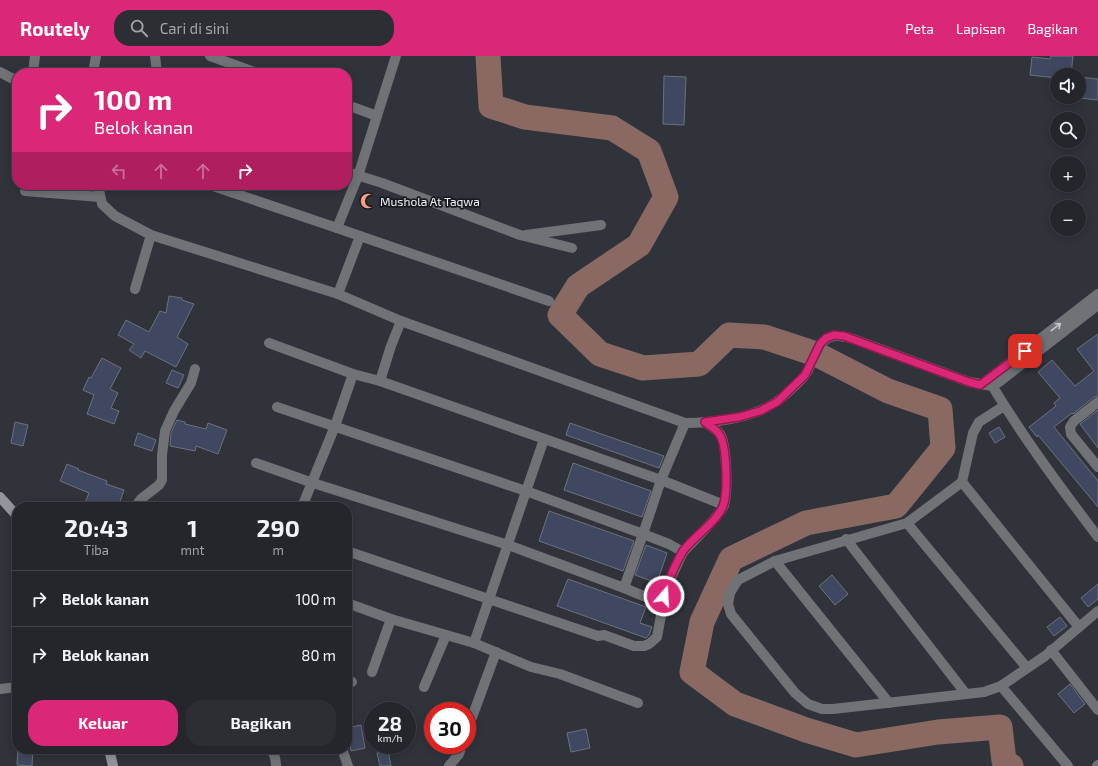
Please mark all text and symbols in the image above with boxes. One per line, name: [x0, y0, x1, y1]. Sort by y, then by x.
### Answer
search box: [114, 10, 394, 46]
text: Routely: [20, 17, 90, 40]
icon: search: [128, 17, 150, 39]
text: Cari di sini: [160, 19, 229, 37]
text: Peta: [905, 20, 934, 37]
text: Lapisan: [956, 20, 1005, 37]
text: Bagikan: [1027, 20, 1078, 37]
map controls: [1050, 68, 1086, 236]
button: sound: [1050, 68, 1086, 104]
text: 100 m: [94, 82, 172, 116]
icon: right: [28, 84, 80, 136]
button: search: [1050, 112, 1086, 148]
text: Belok kanan: [94, 116, 193, 138]
button: +: [1050, 156, 1086, 192]
icon: left: [108, 160, 130, 182]
icon: ahead: [150, 160, 172, 182]
icon: ahead: [192, 160, 214, 182]
icon: right: [234, 160, 256, 182]
mosque icon: Mushola At Taqwa: [359, 192, 377, 210]
place label: Mushola At Taqwa: [380, 194, 480, 208]
button: −: [1050, 200, 1086, 236]
one-way arrow: [1050, 322, 1061, 331]
pin: [1008, 334, 1042, 368]
icon: arrive: [1014, 340, 1036, 362]
text: 20:43: [64, 513, 128, 542]
text: 1: [187, 513, 198, 542]
text: 290: [257, 513, 300, 542]
text: Tiba: [84, 542, 109, 558]
text: mnt: [181, 542, 204, 558]
text: m: [273, 542, 284, 558]
position arrow: [643, 575, 685, 617]
icon: right: [28, 588, 50, 610]
text: Belok kanan: [62, 590, 149, 608]
text: 100 m: [295, 590, 336, 608]
icon: right: [28, 644, 50, 666]
text: Belok kanan: [62, 646, 149, 664]
text: 80 m: [301, 646, 336, 664]
button: Keluar: [28, 700, 178, 746]
button: Bagikan: [186, 700, 336, 746]
speed limit sign: 30: [424, 702, 476, 754]
text: 28: [378, 711, 402, 735]
text: km/h: [378, 732, 402, 744]

